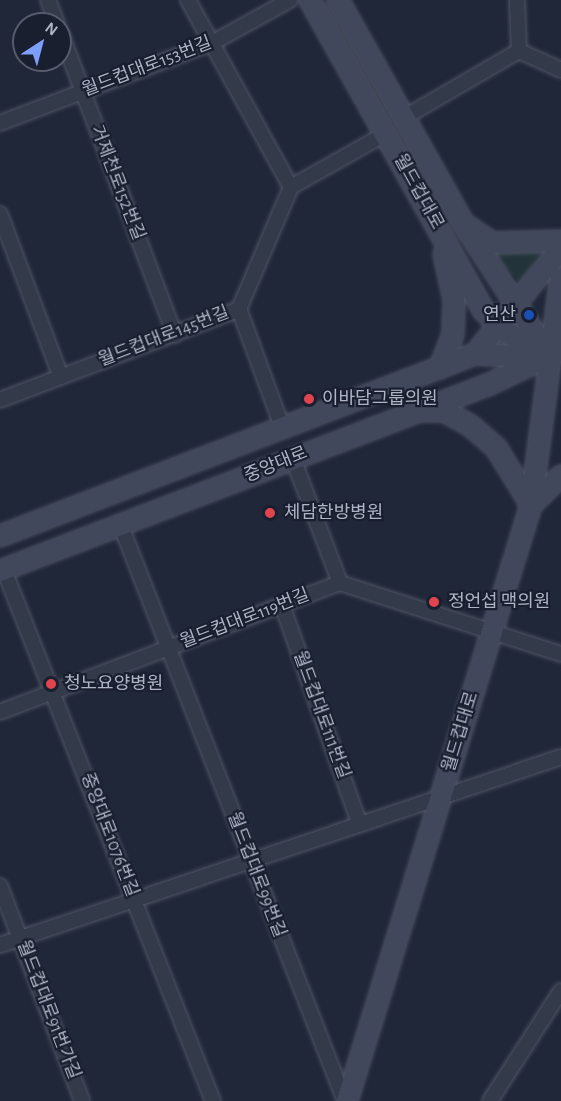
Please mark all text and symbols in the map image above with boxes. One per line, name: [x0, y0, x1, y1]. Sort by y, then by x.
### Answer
north arrow: [12, 12, 72, 72]
text: N: [42, 19, 61, 39]
street label: 월드컵대로153번길: [79, 32, 215, 102]
street label: 거제천로152번길: [85, 123, 149, 243]
street label: 월드컵대로: [388, 151, 448, 233]
street label: 월드컵대로145번길: [96, 302, 232, 372]
place label: 연산: [483, 304, 516, 326]
marker: 연산: [520, 306, 538, 324]
place label: 이바담그룹의원: [322, 388, 438, 410]
marker: 이바담그룹의원: [300, 390, 318, 408]
street label: 중앙대로: [241, 443, 311, 487]
place label: 체담한방병원: [284, 502, 383, 524]
marker: 체담한방병원: [261, 504, 279, 522]
street label: 월드컵대로119번길: [177, 584, 313, 654]
place label: 정언섭 맥의원: [448, 591, 550, 613]
marker: 정언섭 맥의원: [425, 593, 443, 611]
street label: 월드컵대로111번길: [288, 648, 354, 782]
place label: 청노요양병원: [64, 673, 163, 695]
marker: 청노요양병원: [42, 675, 60, 693]
street label: 월드컵대로: [439, 689, 483, 775]
street label: 중앙대로1076번길: [75, 770, 143, 900]
street label: 월드컵대로99번길: [222, 809, 290, 941]
street label: 월드컵대로91번가길: [12, 937, 84, 1083]

